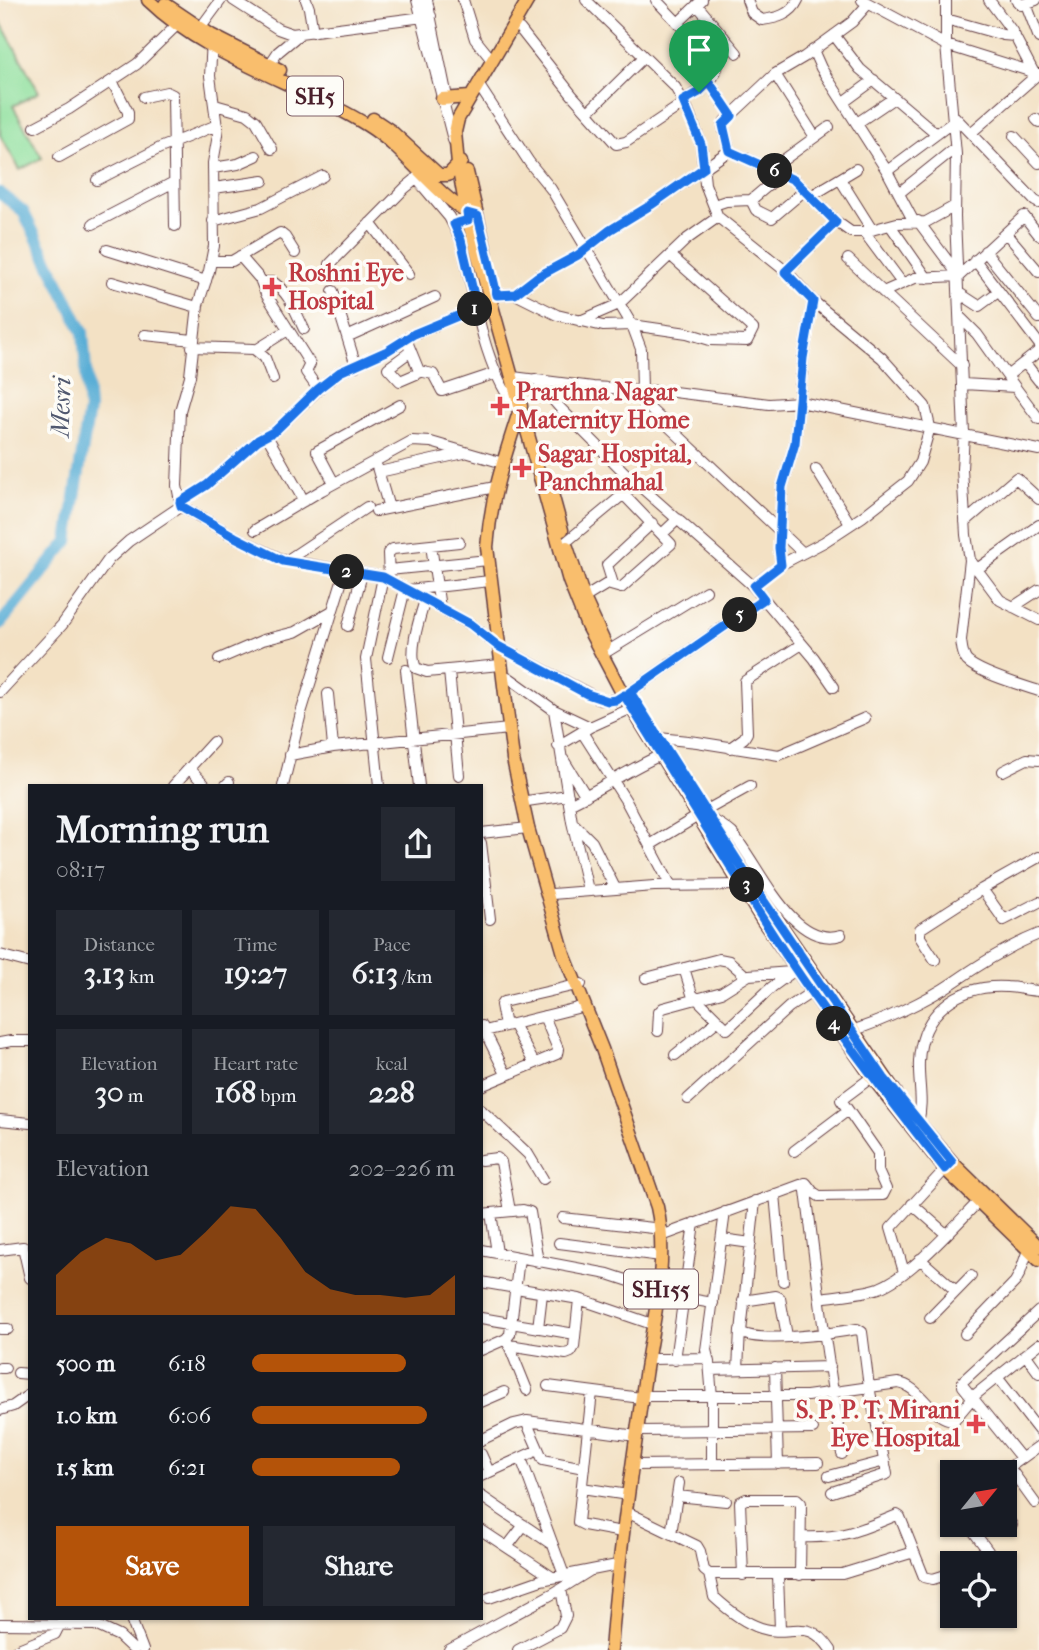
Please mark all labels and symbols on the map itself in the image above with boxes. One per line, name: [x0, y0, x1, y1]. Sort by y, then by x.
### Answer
pin: [669, 20, 729, 92]
road number: SH5: [287, 76, 343, 116]
pin: 6: [758, 154, 792, 188]
place label: Roshni Eye Hospital: [288, 259, 404, 315]
marker: Roshni Eye Hospital: [262, 277, 282, 297]
pin: 1: [458, 292, 492, 326]
water label: Mesri: [44, 375, 78, 440]
place label: Prarthna Nagar Maternity Home: [516, 378, 690, 434]
marker: Prarthna Nagar Maternity Home: [490, 396, 510, 416]
place label: Sagar Hospital, Panchmahal: [538, 440, 692, 496]
marker: Sagar Hospital, Panchmahal: [512, 458, 532, 478]
pin: 2: [330, 554, 364, 590]
pin: 5: [722, 598, 758, 632]
pin: 3: [730, 868, 764, 903]
pin: 4: [816, 1006, 852, 1042]
road number: SH155: [624, 1270, 698, 1308]
place label: S. P. P. T. Mirani Eye Hospital: [796, 1396, 961, 1452]
marker: S. P. P. T. Mirani Eye Hospital: [966, 1414, 986, 1434]
north arrow: [940, 1460, 1017, 1536]

